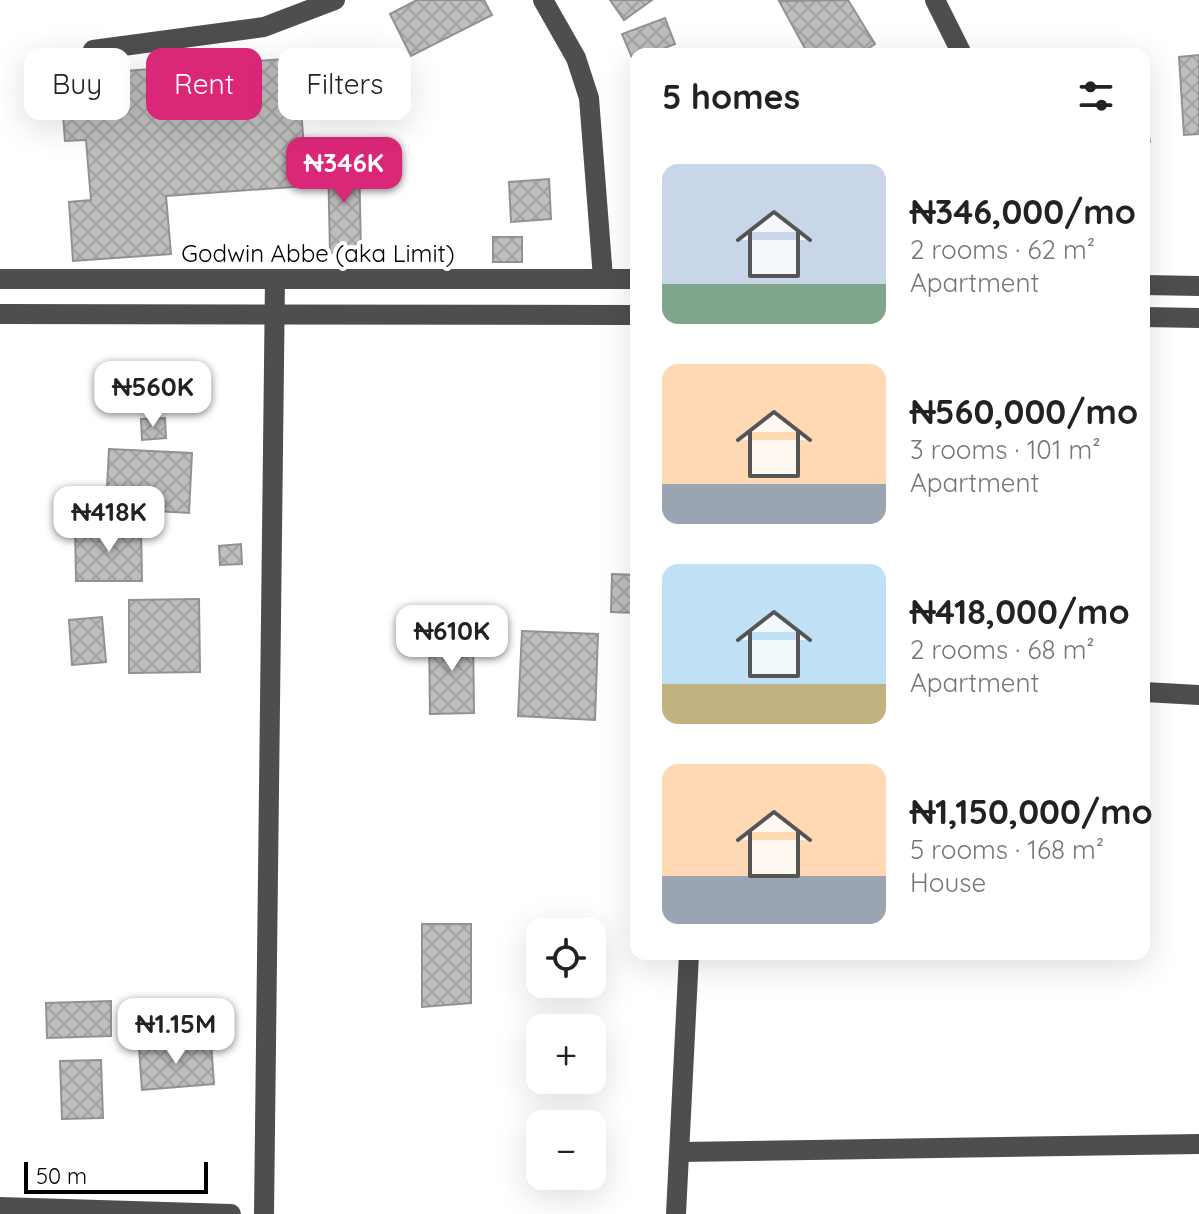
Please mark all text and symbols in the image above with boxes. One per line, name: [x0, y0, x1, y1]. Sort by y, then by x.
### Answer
chip: Buy: [24, 48, 130, 120]
chip: Rent: [146, 48, 262, 120]
chip: Filters: [278, 48, 411, 120]
icon: filters: [1074, 74, 1118, 118]
text: 5 homes: [662, 75, 800, 118]
pin: ₦346K: [288, 137, 400, 205]
text: ₦346K: [304, 146, 384, 179]
text: ₦346,000/mo: [910, 190, 1136, 233]
icon: home: [726, 196, 822, 292]
text: 2 rooms · 62 m²: [910, 233, 1095, 266]
street label: Godwin Abbe (aka Limit): [181, 238, 455, 268]
text: Apartment: [910, 266, 1039, 299]
pin: ₦560K: [97, 361, 209, 429]
text: ₦560K: [112, 370, 194, 403]
text: ₦560,000/mo: [910, 390, 1138, 433]
icon: home: [726, 396, 822, 492]
text: 3 rooms · 101 m²: [910, 433, 1101, 466]
text: Apartment: [910, 466, 1039, 499]
pin: ₦418K: [53, 486, 165, 554]
text: ₦418K: [71, 495, 147, 528]
text: ₦418,000/mo: [910, 590, 1130, 633]
icon: home: [726, 596, 822, 692]
pin: ₦610K: [396, 605, 508, 673]
text: ₦610K: [414, 614, 490, 647]
text: 2 rooms · 68 m²: [910, 633, 1095, 666]
text: Apartment: [910, 666, 1039, 699]
text: ₦1,150,000/mo: [910, 790, 1153, 833]
icon: home: [726, 796, 822, 892]
text: 5 rooms · 168 m²: [910, 833, 1104, 866]
text: House: [910, 866, 986, 899]
map controls: [526, 918, 606, 1190]
button: locate: [526, 918, 606, 998]
pin: ₦1.15M: [111, 998, 241, 1066]
text: ₦1.15M: [136, 1007, 216, 1040]
button: +: [526, 1014, 606, 1094]
button: −: [526, 1110, 606, 1190]
scale bar: [24, 1158, 208, 1194]
text: 50 m: [36, 1162, 87, 1190]

